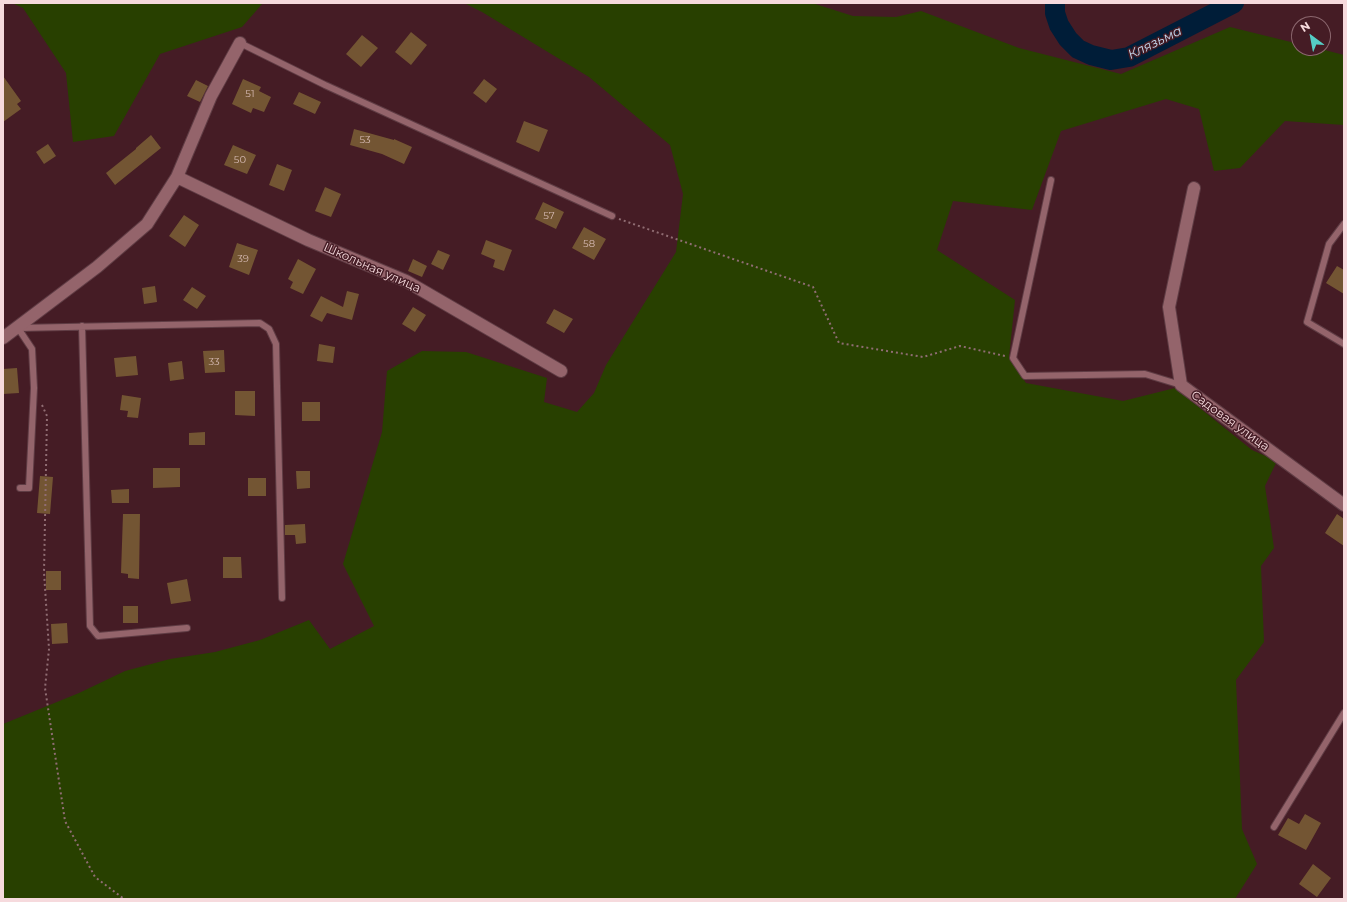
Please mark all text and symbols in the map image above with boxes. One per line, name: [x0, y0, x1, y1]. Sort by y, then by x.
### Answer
north arrow: [1291, 16, 1331, 56]
text: N: [1298, 18, 1313, 35]
water label: Клязьма: [1125, 23, 1185, 63]
house number: 51: [245, 88, 255, 100]
house number: 53: [359, 134, 371, 146]
house number: 50: [234, 154, 246, 166]
house number: 57: [543, 210, 555, 222]
house number: 58: [583, 238, 595, 250]
street label: Школьная улица: [321, 240, 423, 296]
house number: 39: [237, 253, 249, 265]
house number: 33: [208, 356, 220, 368]
street label: Садовая улица: [1188, 388, 1272, 454]

